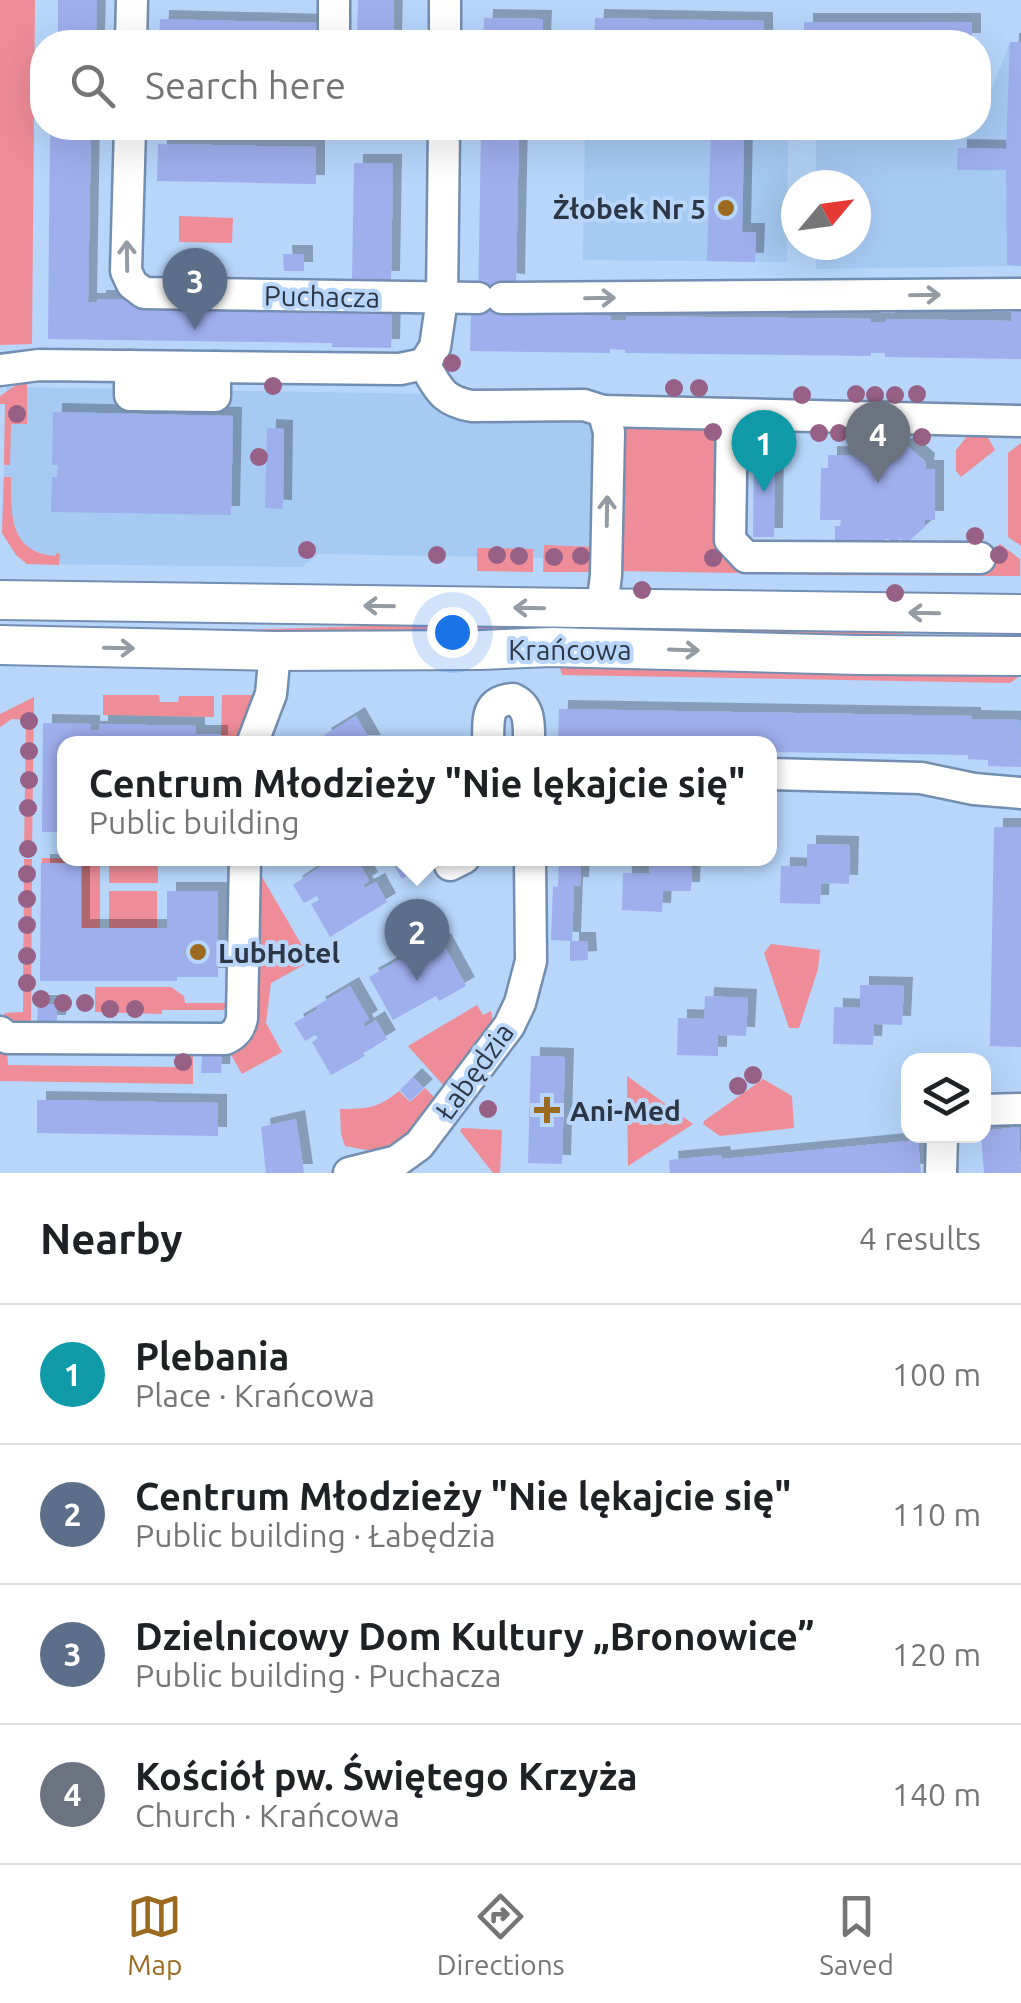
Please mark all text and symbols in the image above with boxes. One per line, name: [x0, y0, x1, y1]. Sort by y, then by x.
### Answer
search box: [30, 30, 991, 140]
icon: search: [65, 58, 120, 113]
text: Search here: [145, 64, 346, 106]
north arrow: [781, 170, 871, 260]
place label: Żłobek Nr 5: [553, 193, 706, 224]
marker: Żłobek Nr 5: [715, 197, 737, 219]
one-way arrow: [118, 240, 136, 273]
pin: 3: [162, 248, 228, 330]
street label: Puchacza: [264, 279, 380, 313]
one-way arrow: [908, 286, 940, 304]
one-way arrow: [583, 288, 615, 307]
pin: 4: [846, 400, 910, 483]
pin: 1: [732, 410, 796, 492]
one-way arrow: [598, 496, 616, 528]
one-way arrow: [364, 596, 396, 616]
one-way arrow: [513, 598, 546, 618]
one-way arrow: [908, 604, 940, 623]
your location: [427, 607, 478, 658]
street label: Krańcowa: [508, 634, 632, 665]
one-way arrow: [102, 638, 134, 657]
one-way arrow: [667, 641, 699, 660]
popup: [57, 736, 777, 866]
text: Centrum Młodzieży "Nie lękajcie się": [89, 762, 745, 804]
text: Public building: [89, 804, 300, 840]
pin: 2: [384, 898, 450, 981]
place label: LubHotel: [218, 937, 340, 968]
marker: LubHotel: [187, 941, 209, 963]
street label: Łabędzia: [429, 1017, 519, 1125]
map controls: [901, 1053, 991, 1143]
button: layers: [901, 1053, 991, 1143]
place label: Ani-Med: [570, 1095, 681, 1126]
marker: Ani-Med: [534, 1097, 560, 1123]
text: Nearby: [40, 1215, 183, 1262]
text: 4 results: [859, 1220, 981, 1256]
text: Plebania: [135, 1335, 289, 1377]
text: 1: [63, 1356, 82, 1392]
text: 100 m: [892, 1356, 981, 1392]
text: Place · Krańcowa: [135, 1377, 375, 1413]
text: Centrum Młodzieży "Nie lękajcie się": [135, 1475, 791, 1517]
text: 2: [63, 1496, 82, 1532]
text: 110 m: [892, 1496, 981, 1532]
text: Public building · Łabędzia: [135, 1517, 496, 1553]
text: Dzielnicowy Dom Kultury „Bronowice”: [135, 1615, 815, 1657]
text: 3: [63, 1636, 82, 1672]
text: 120 m: [892, 1636, 981, 1672]
text: Public building · Puchacza: [135, 1657, 501, 1693]
text: Kościół pw. Świętego Krzyża: [135, 1755, 638, 1797]
text: 4: [63, 1776, 82, 1812]
text: 140 m: [892, 1776, 981, 1812]
text: Church · Krańcowa: [135, 1797, 400, 1833]
tab: Map: [127, 1889, 182, 1980]
tab: Directions: [437, 1889, 565, 1980]
tab: Saved: [819, 1889, 894, 1980]

